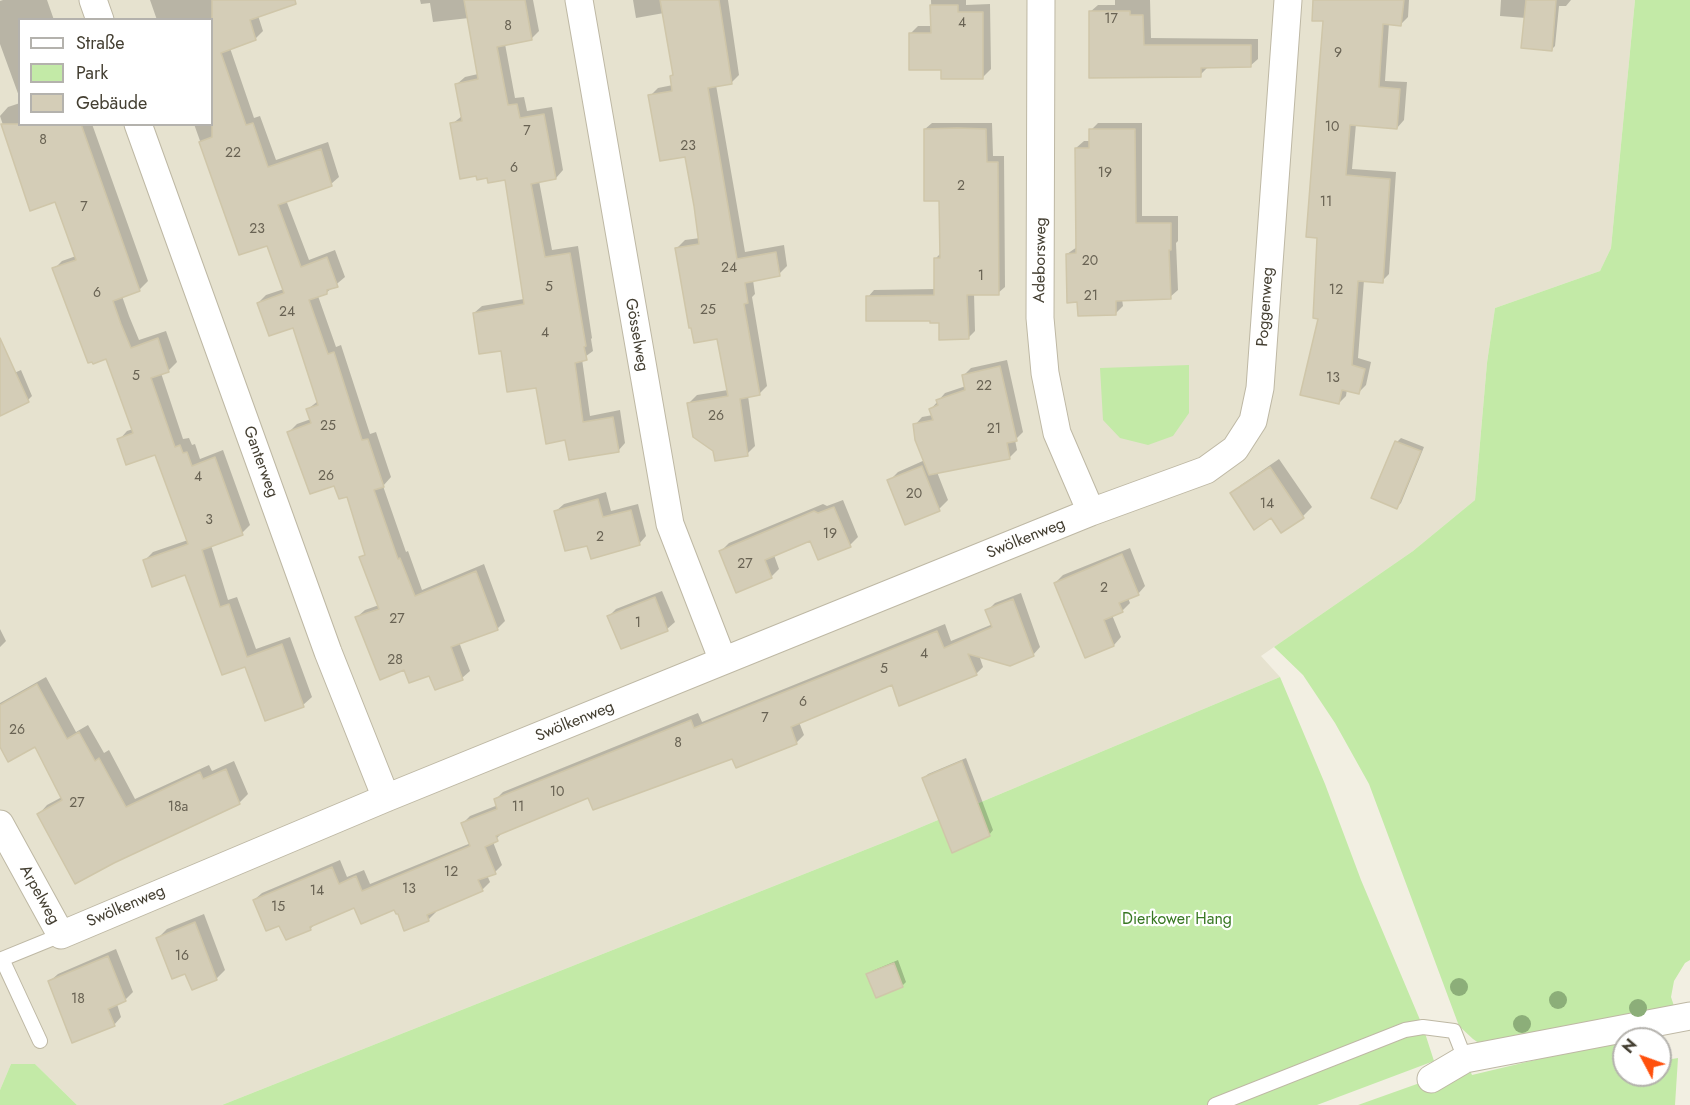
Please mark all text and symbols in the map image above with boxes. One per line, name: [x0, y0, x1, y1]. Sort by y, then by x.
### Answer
house number: 17: [1104, 12, 1118, 28]
house number: 4: [958, 16, 966, 32]
legend: [18, 18, 213, 126]
house number: 8: [504, 19, 512, 35]
text: Straße: [76, 30, 124, 56]
house number: 9: [1334, 46, 1342, 62]
text: Park: [76, 60, 108, 86]
text: Gebäude: [76, 90, 147, 116]
house number: 10: [1325, 120, 1339, 136]
house number: 7: [523, 124, 531, 140]
house number: 8: [39, 133, 47, 149]
house number: 23: [680, 139, 696, 155]
house number: 22: [225, 146, 241, 162]
house number: 6: [510, 161, 518, 177]
house number: 19: [1098, 166, 1112, 182]
house number: 2: [957, 179, 965, 195]
house number: 11: [1320, 195, 1332, 211]
house number: 7: [80, 200, 88, 216]
street label: Adeborsweg: [1031, 217, 1051, 303]
house number: 23: [249, 222, 265, 238]
house number: 20: [1082, 254, 1098, 270]
house number: 24: [721, 261, 737, 277]
street label: Poggenweg: [1254, 267, 1278, 347]
house number: 1: [978, 269, 984, 285]
house number: 5: [545, 280, 553, 296]
house number: 12: [1329, 283, 1343, 299]
house number: 6: [93, 286, 101, 302]
house number: 21: [1084, 289, 1098, 305]
street label: Gösselweg: [620, 297, 652, 373]
house number: 25: [700, 303, 716, 319]
house number: 24: [279, 305, 295, 321]
house number: 4: [541, 326, 549, 342]
house number: 5: [132, 369, 140, 385]
house number: 13: [1326, 371, 1340, 387]
house number: 22: [976, 379, 992, 395]
house number: 26: [708, 409, 724, 425]
house number: 25: [320, 419, 336, 435]
house number: 21: [987, 422, 1001, 438]
street label: Ganterweg: [238, 424, 282, 500]
house number: 26: [318, 469, 334, 485]
house number: 4: [194, 470, 202, 486]
house number: 20: [906, 487, 922, 503]
house number: 14: [1260, 497, 1274, 513]
house number: 3: [205, 513, 213, 529]
street label: Swölkenweg: [984, 515, 1068, 563]
house number: 19: [823, 527, 837, 543]
house number: 2: [596, 530, 604, 546]
house number: 27: [737, 557, 753, 573]
house number: 2: [1100, 581, 1108, 597]
house number: 27: [389, 612, 405, 628]
house number: 1: [635, 616, 641, 632]
house number: 4: [920, 647, 928, 663]
house number: 28: [387, 653, 403, 669]
house number: 5: [880, 662, 888, 678]
house number: 6: [799, 695, 807, 711]
street label: Swölkenweg: [533, 698, 617, 746]
house number: 7: [761, 711, 769, 727]
house number: 26: [9, 723, 25, 739]
house number: 8: [674, 736, 682, 752]
house number: 10: [550, 785, 564, 801]
house number: 27: [69, 796, 85, 812]
house number: 18a: [168, 800, 188, 816]
house number: 11: [512, 800, 524, 816]
street label: Arpelweg: [15, 862, 63, 928]
house number: 12: [444, 865, 458, 881]
street label: Swölkenweg: [84, 882, 168, 932]
house number: 13: [402, 882, 416, 898]
house number: 14: [310, 884, 324, 900]
house number: 15: [271, 900, 285, 916]
park label: Dierkower Hang: [1122, 910, 1232, 930]
house number: 16: [175, 949, 189, 965]
house number: 18: [71, 992, 85, 1008]
north arrow: [1612, 1027, 1672, 1087]
text: N: [1617, 1034, 1642, 1059]

